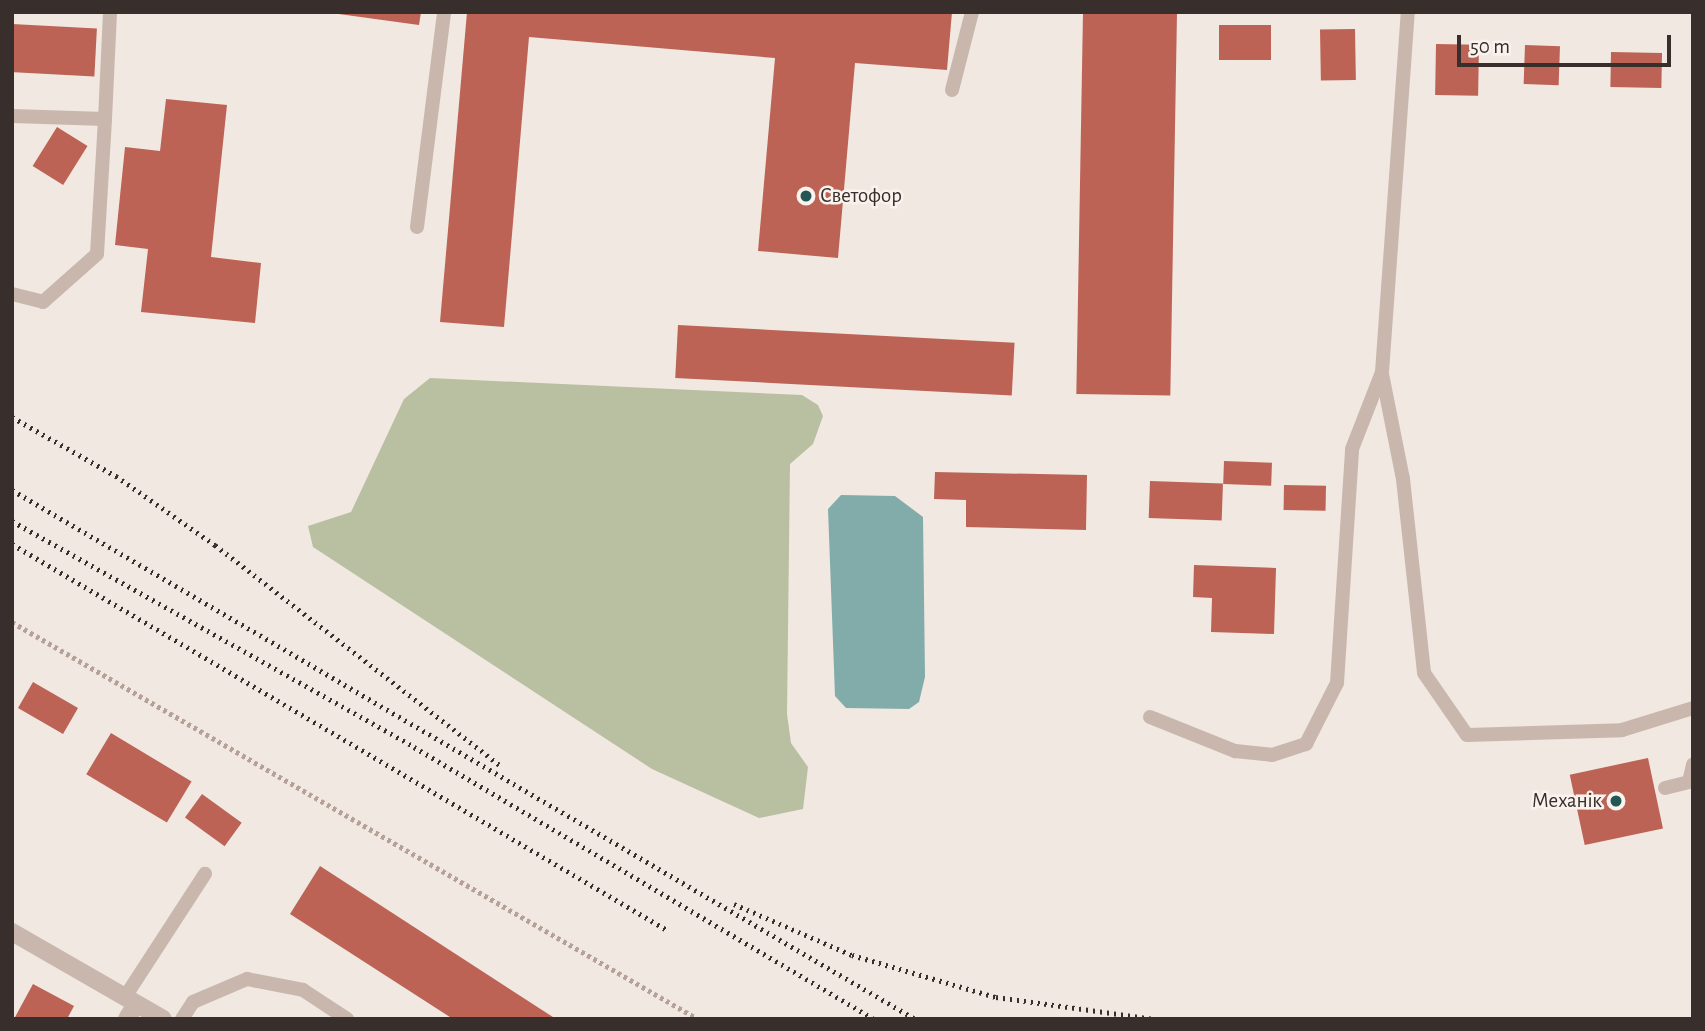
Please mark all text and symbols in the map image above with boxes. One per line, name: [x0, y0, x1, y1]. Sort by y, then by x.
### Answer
scale bar: [1460, 21, 1674, 65]
text: 50 m: [1470, 36, 1510, 57]
place label: Светофор: [820, 183, 902, 209]
marker: Светофор: [798, 188, 814, 204]
place label: Механік: [1532, 788, 1602, 814]
marker: Механік: [1608, 793, 1624, 809]

